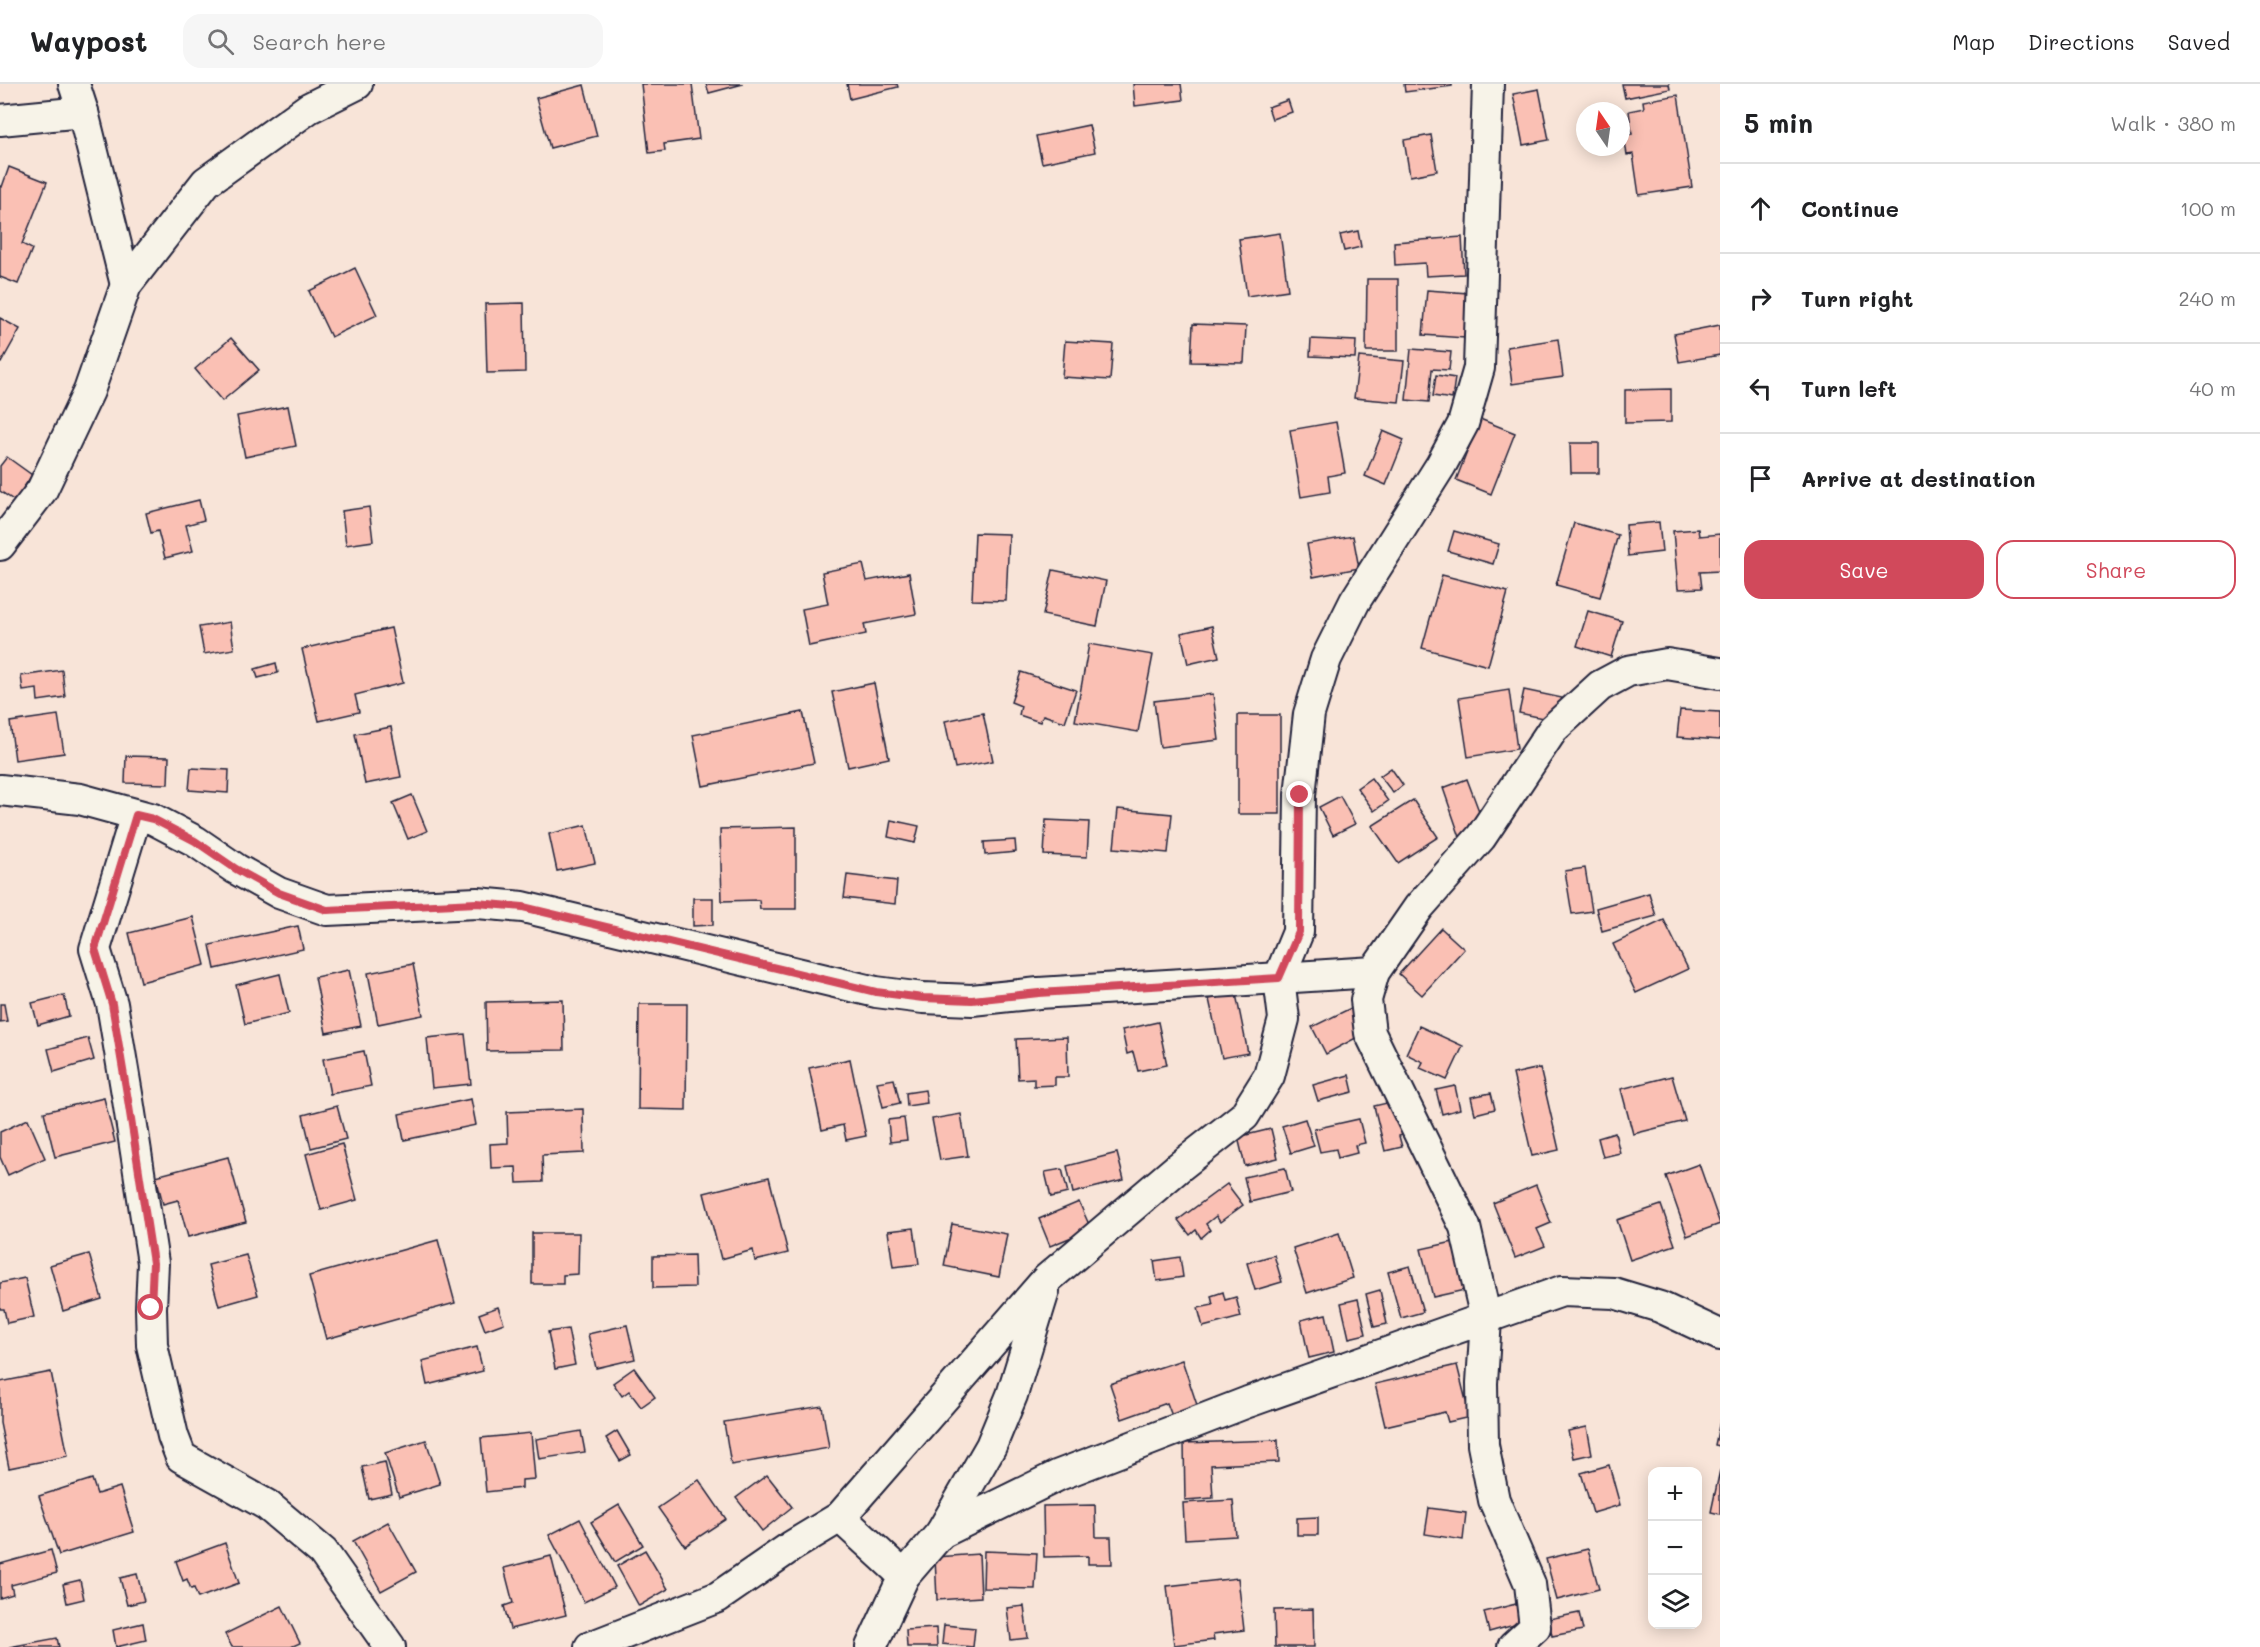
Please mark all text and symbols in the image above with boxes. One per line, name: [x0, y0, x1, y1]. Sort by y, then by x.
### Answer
search box: [183, 14, 603, 68]
text: Waypost: [30, 23, 147, 59]
icon: search: [204, 25, 237, 58]
text: Search here: [252, 27, 386, 56]
text: Map: [1952, 28, 1995, 55]
text: Directions: [2028, 28, 2135, 55]
text: Saved: [2168, 28, 2230, 55]
north arrow: [1576, 102, 1630, 156]
text: 5 min: [1744, 106, 1813, 140]
text: Walk · 380 m: [2110, 110, 2236, 136]
icon: ahead: [1744, 192, 1777, 225]
text: Continue: [1801, 194, 1899, 223]
text: 100 m: [2180, 195, 2236, 221]
icon: right: [1744, 282, 1777, 315]
text: Turn right: [1801, 284, 1913, 313]
text: 240 m: [2178, 285, 2236, 311]
icon: left: [1744, 372, 1777, 405]
text: Turn left: [1801, 374, 1897, 403]
text: 40 m: [2190, 375, 2236, 401]
icon: arrive: [1744, 462, 1777, 495]
text: Arrive at destination: [1801, 464, 2036, 493]
button: Save: [1744, 540, 1984, 599]
button: Share: [1996, 540, 2236, 599]
route end: [1286, 781, 1312, 807]
route start: [137, 1294, 163, 1320]
map controls: [1648, 1467, 1702, 1629]
button: +: [1648, 1467, 1702, 1521]
button: −: [1648, 1521, 1702, 1575]
button: layers: [1648, 1575, 1702, 1629]

